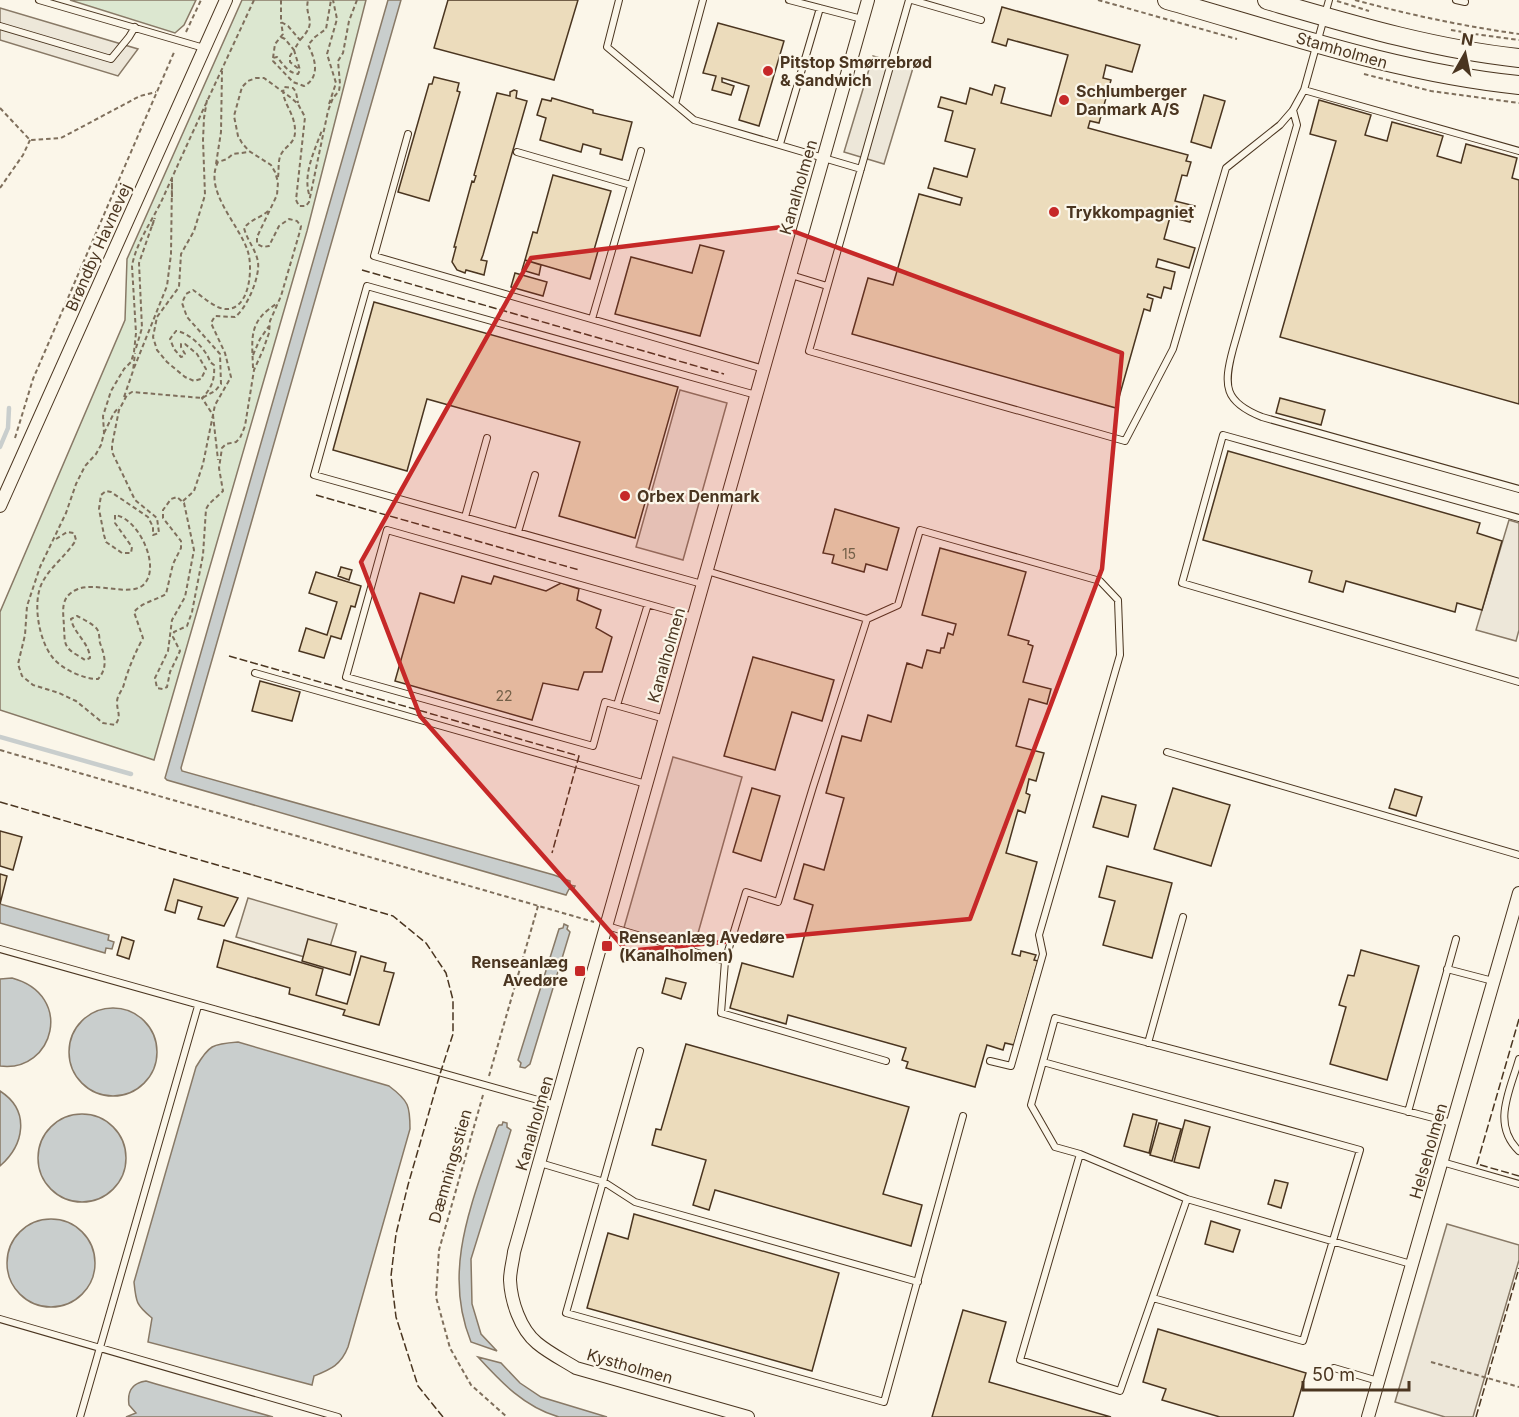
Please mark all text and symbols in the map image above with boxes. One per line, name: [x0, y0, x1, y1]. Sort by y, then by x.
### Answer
north arrow: [1435, 24, 1495, 84]
street label: Stamholmen: [1294, 27, 1390, 73]
text: N: [1460, 28, 1475, 50]
place label: Pitstop Smørrebrød & Sandwich: [780, 52, 932, 90]
marker: Pitstop Smørrebrød & Sandwich: [761, 64, 775, 78]
place label: Schlumberger Danmark A/S: [1076, 81, 1187, 119]
marker: Schlumberger Danmark A/S: [1057, 93, 1071, 107]
street label: Kanalholmen: [775, 137, 821, 237]
street label: Brøndby Havnevej: [61, 180, 135, 314]
place label: Trykkompagniet: [1066, 202, 1194, 222]
marker: Trykkompagniet: [1047, 205, 1061, 219]
place label: Orbex Denmark: [637, 486, 760, 506]
marker: Orbex Denmark: [618, 489, 632, 503]
house number: 15: [842, 545, 856, 562]
street label: Kanalholmen: [643, 605, 689, 705]
house number: 22: [495, 687, 513, 704]
place label: Renseanlæg Avedøre (Kanalholmen): [619, 927, 785, 965]
marker: Renseanlæg Avedøre (Kanalholmen): [600, 939, 614, 953]
place label: Renseanlæg Avedøre: [471, 952, 568, 990]
marker: Renseanlæg Avedøre: [573, 964, 587, 978]
street label: Kanalholmen: [511, 1073, 557, 1173]
street label: Helseholmen: [1405, 1101, 1451, 1201]
street label: Dæmningsstien: [424, 1107, 476, 1225]
street label: Kystholmen: [585, 1344, 675, 1388]
scale bar: [1303, 1354, 1410, 1392]
text: 50 m: [1312, 1364, 1355, 1385]

